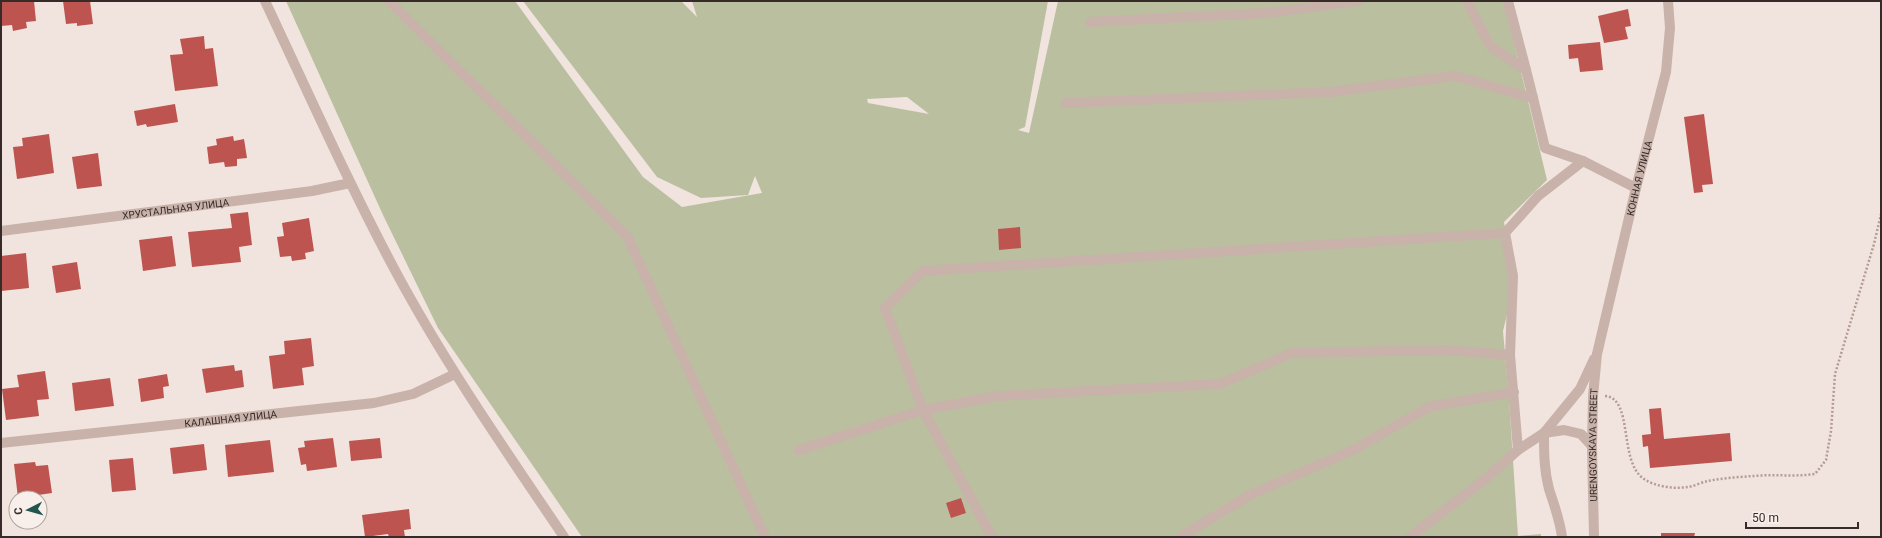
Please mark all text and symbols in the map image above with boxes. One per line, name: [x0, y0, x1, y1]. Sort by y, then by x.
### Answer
street label: КОННАЯ УЛИЦА: [1624, 139, 1654, 217]
street label: ХРУСТАЛЬНАЯ УЛИЦА: [122, 196, 230, 221]
street label: URENGOYSKAYA STREET: [1586, 388, 1599, 502]
street label: КАЛАШНАЯ УЛИЦА: [184, 408, 278, 429]
north arrow: [8, 490, 48, 530]
scale bar: [1746, 504, 1858, 530]
text: С: [12, 507, 25, 515]
text: 50 m: [1752, 511, 1779, 525]

